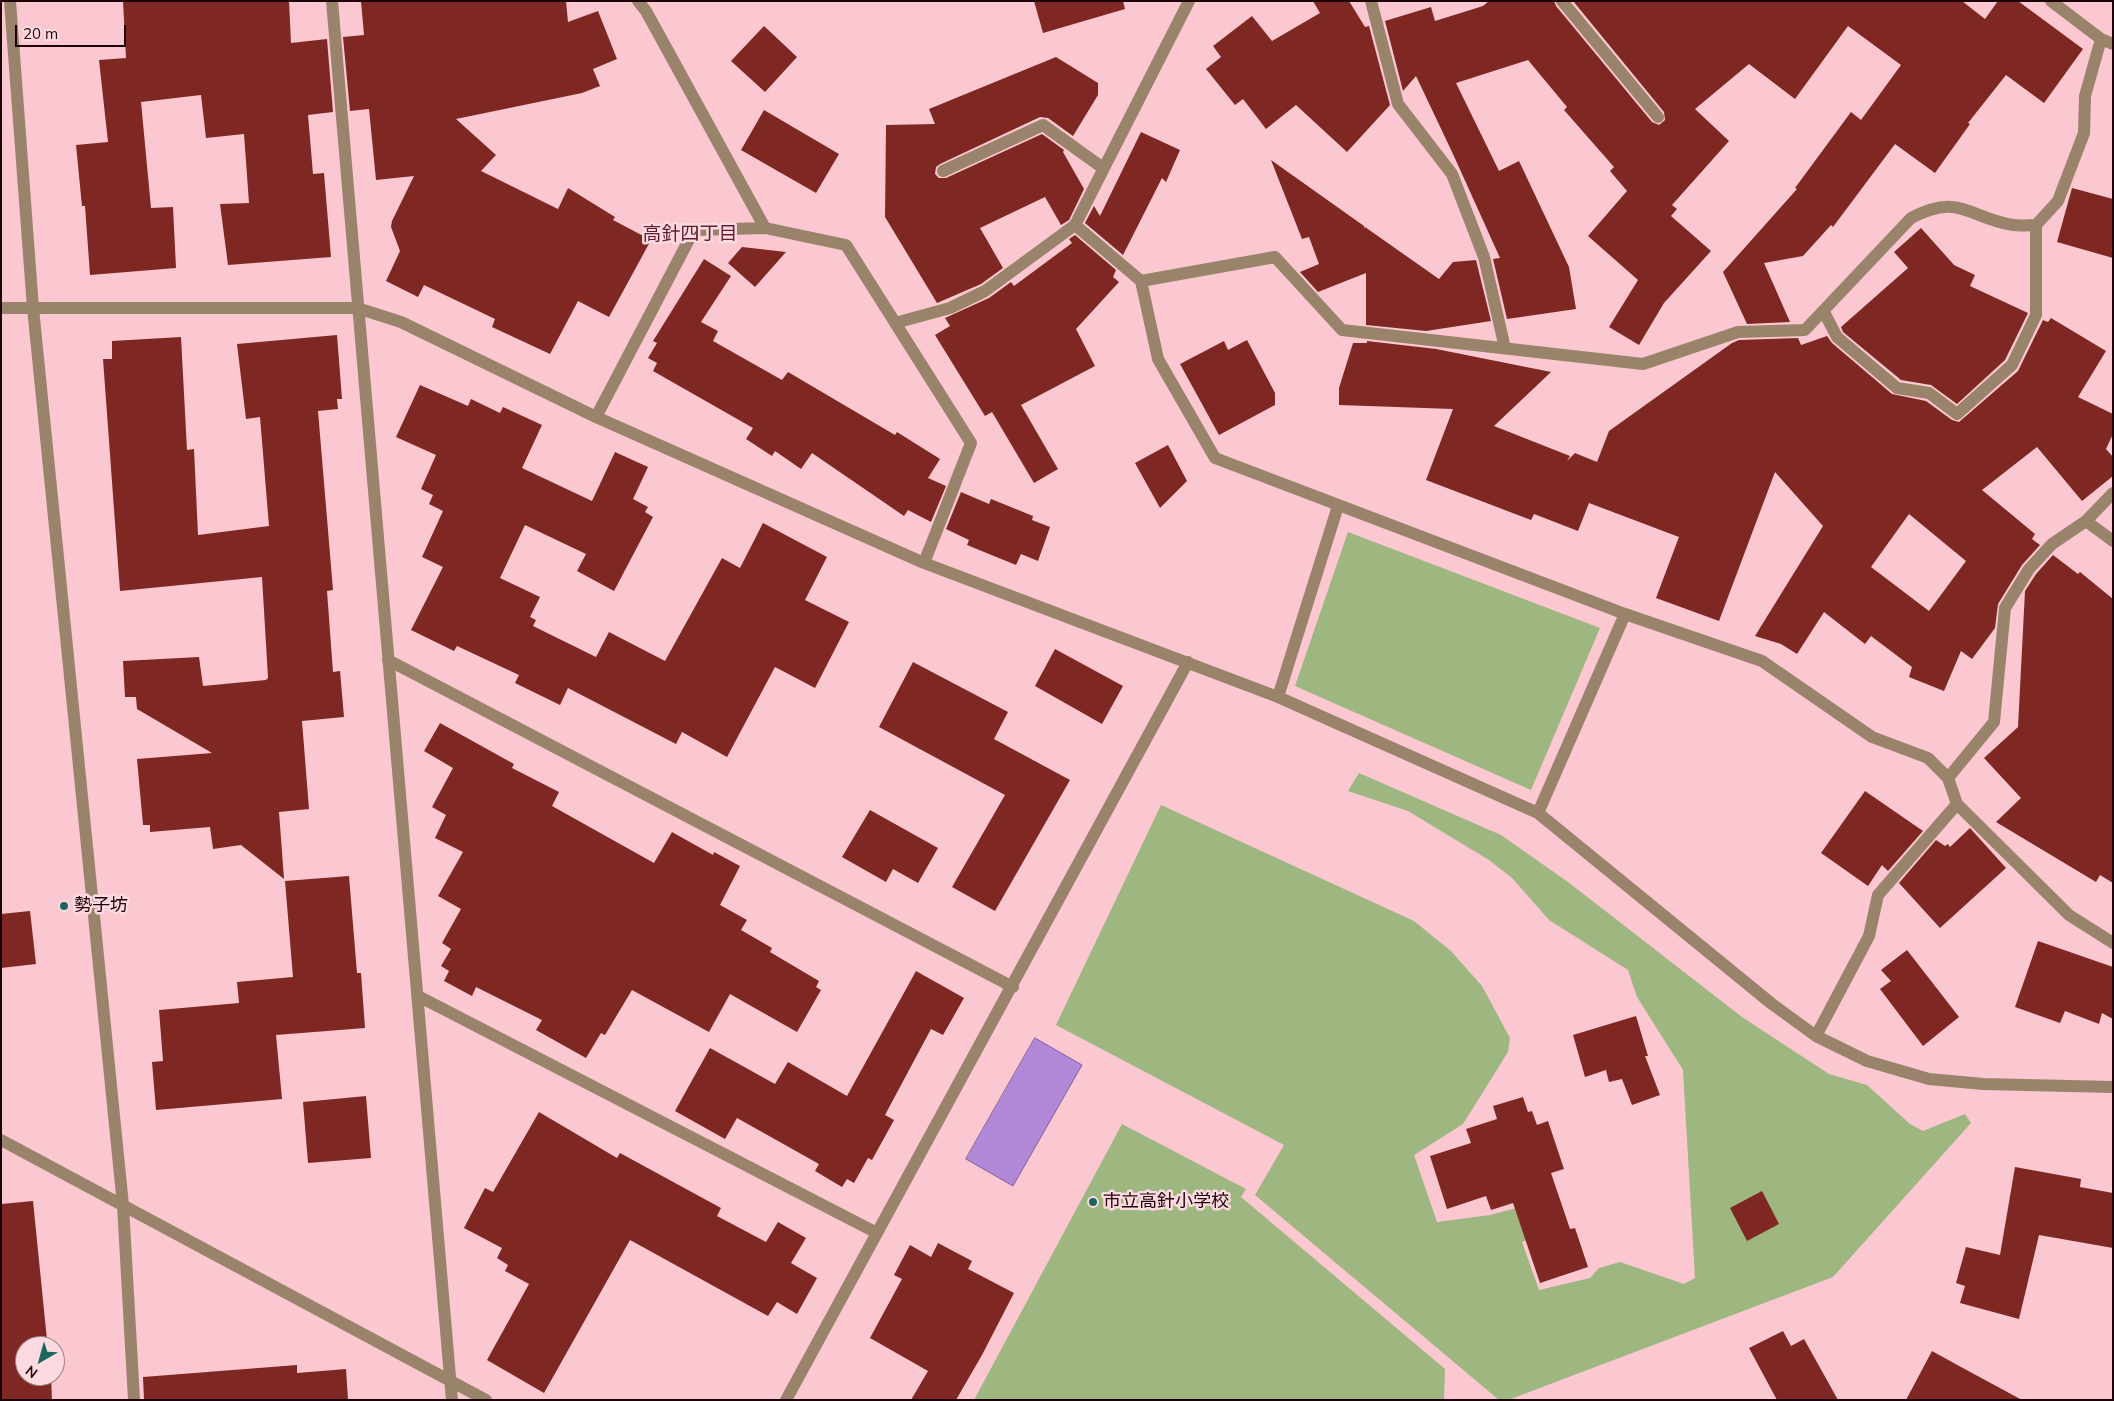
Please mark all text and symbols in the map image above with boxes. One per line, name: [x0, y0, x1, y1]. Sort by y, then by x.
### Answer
scale bar: [18, 15, 129, 47]
text: 20 m: [23, 24, 58, 43]
district label: 高針四丁目: [643, 223, 737, 245]
place label: 勢子坊: [74, 895, 128, 917]
marker: 勢子坊: [58, 900, 70, 912]
place label: 市立高針小学校: [1103, 1191, 1229, 1213]
marker: 市立高針小学校: [1087, 1196, 1099, 1208]
north arrow: [15, 1336, 65, 1386]
text: N: [22, 1362, 41, 1382]

